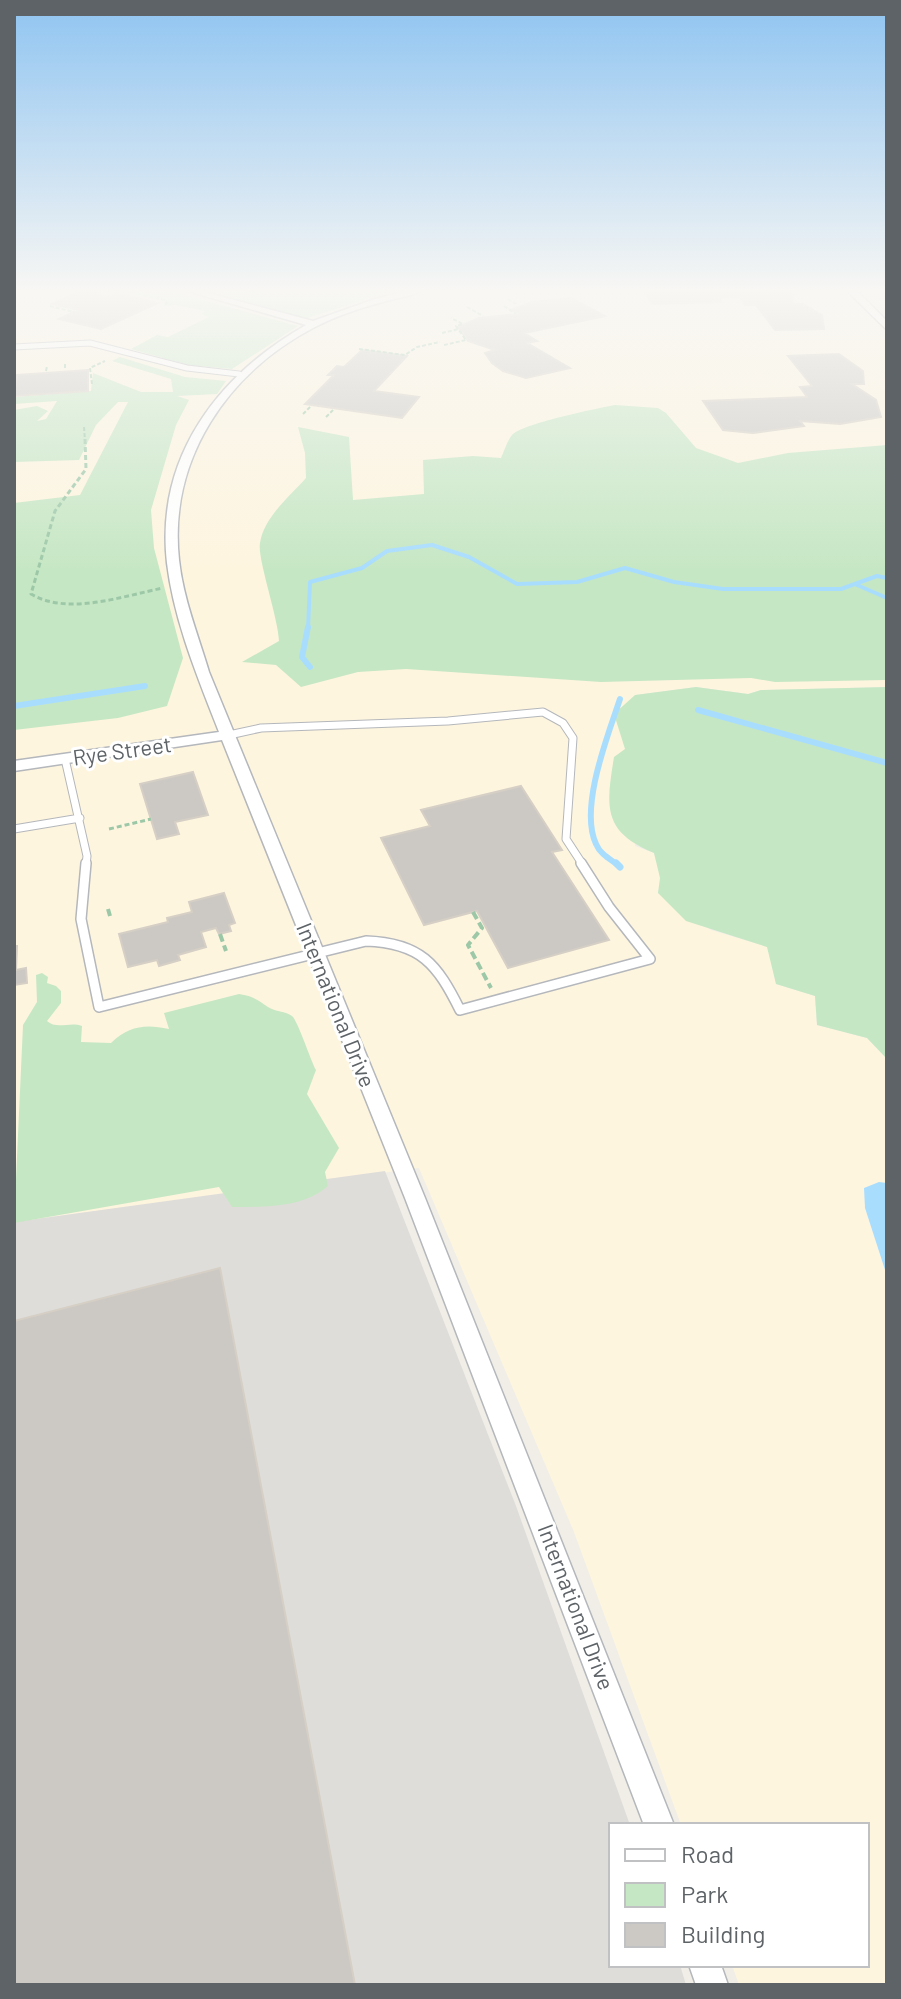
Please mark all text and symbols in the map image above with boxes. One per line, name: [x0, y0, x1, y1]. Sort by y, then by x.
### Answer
street label: Rye Street: [71, 730, 173, 770]
street label: International Drive: [292, 919, 382, 1091]
street label: International Drive: [533, 1520, 620, 1693]
legend: [609, 1823, 869, 1967]
text: Road: [681, 1839, 734, 1868]
text: Park: [681, 1879, 728, 1908]
text: Building: [681, 1919, 765, 1948]

